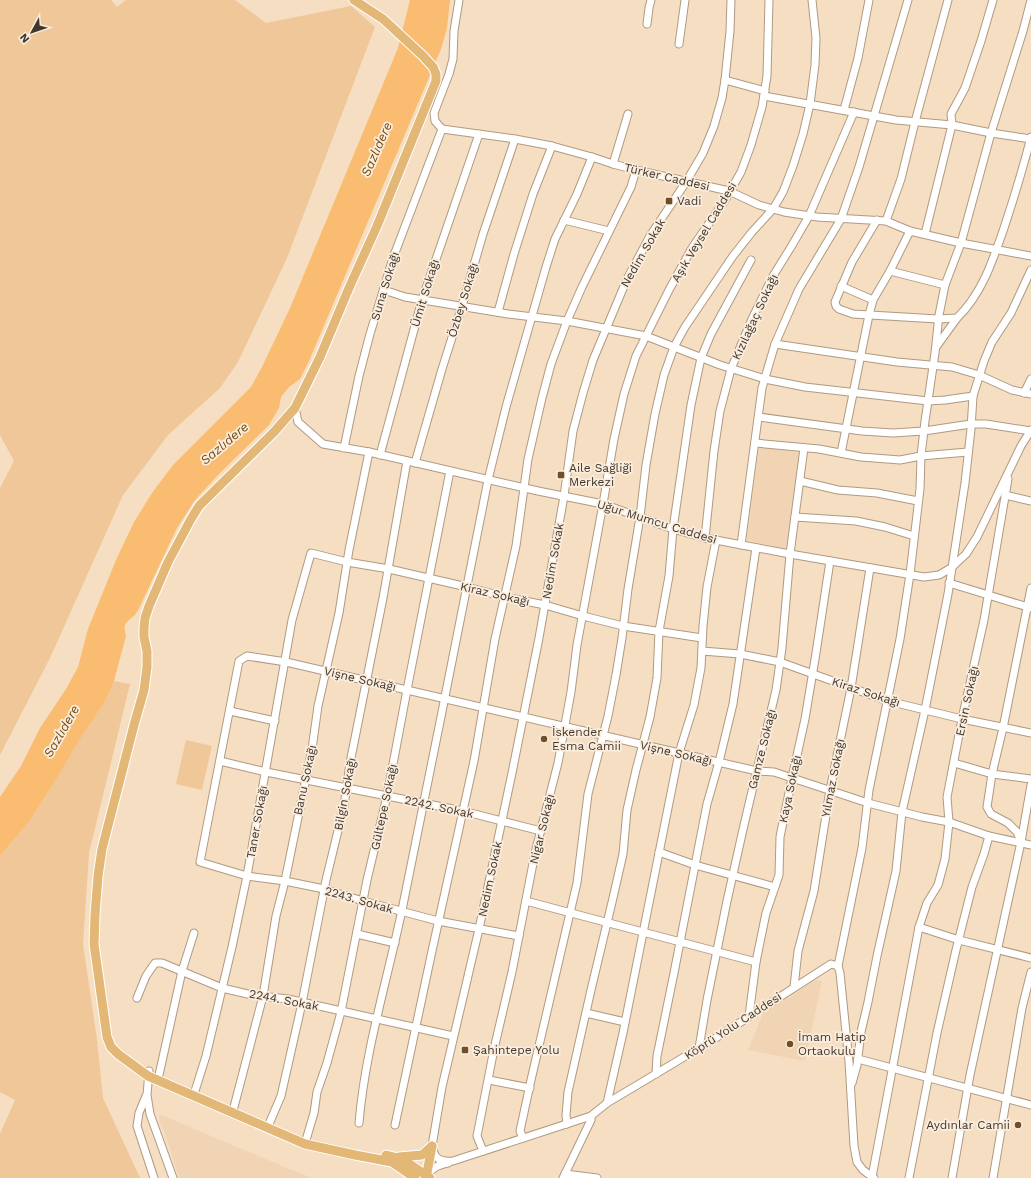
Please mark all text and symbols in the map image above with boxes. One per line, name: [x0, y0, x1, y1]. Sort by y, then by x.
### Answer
north arrow: [12, 12, 52, 52]
text: N: [17, 31, 32, 45]
water label: Sazlıdere: [358, 120, 395, 179]
street label: Türker Caddesi: [623, 160, 711, 194]
street label: Aşık Veysel Caddesi: [668, 179, 740, 285]
place label: Vadi: [677, 194, 702, 208]
marker: Vadi: [664, 196, 674, 206]
street label: Nedim Sokak: [618, 216, 668, 290]
street label: Suna Sokağı: [368, 250, 402, 322]
street label: Ümit Sokağı: [408, 257, 442, 329]
street label: Özbey Sokağı: [445, 261, 481, 339]
street label: Kızılağaç Sokağı: [729, 272, 781, 362]
water label: Sazlıdere: [197, 419, 251, 468]
place label: Aile Sağliği Merkezi: [569, 461, 632, 489]
marker: Aile Sağliği Merkezi: [556, 470, 566, 480]
street label: Uğur Mumcu Caddesi: [595, 497, 719, 547]
street label: Nedim Sokak: [539, 522, 567, 600]
street label: Kiraz Sokağı: [459, 579, 531, 609]
street label: Vişne Sokağı: [323, 664, 397, 694]
street label: Ersin Sokağı: [953, 665, 981, 737]
street label: Kiraz Sokağı: [830, 674, 902, 710]
water label: Sazlıdere: [40, 702, 82, 760]
street label: Gamze Sokağı: [745, 707, 779, 791]
place label: İskender Esma Camii: [552, 725, 621, 753]
marker: İskender Esma Camii: [539, 734, 549, 744]
street label: Vişne Sokağı: [639, 738, 713, 768]
street label: Yılmaz Sokağı: [819, 738, 847, 818]
street label: Banu Sokağı: [291, 744, 319, 816]
street label: Kaya Sokağı: [776, 754, 804, 824]
street label: Bilgin Sokağı: [331, 756, 359, 832]
street label: Gültepe Sokağı: [368, 763, 400, 851]
street label: Taner Sokağı: [244, 784, 270, 860]
street label: Nigar Sokağı: [527, 792, 557, 866]
street label: 2242. Sokak: [403, 793, 475, 821]
street label: Nedim Sokak: [475, 840, 505, 918]
street label: 2243. Sokak: [323, 884, 395, 916]
street label: 2244. Sokak: [248, 986, 320, 1014]
street label: Köprü Yolu Caddesi: [682, 989, 784, 1063]
place label: İmam Hatip Ortaokulu: [798, 1030, 866, 1058]
marker: İmam Hatip Ortaokulu: [785, 1039, 795, 1049]
place label: Şahintepe Yolu: [473, 1043, 560, 1057]
marker: Şahintepe Yolu: [460, 1045, 470, 1055]
place label: Aydınlar Camii: [926, 1118, 1010, 1132]
marker: Aydınlar Camii: [1013, 1120, 1023, 1130]

